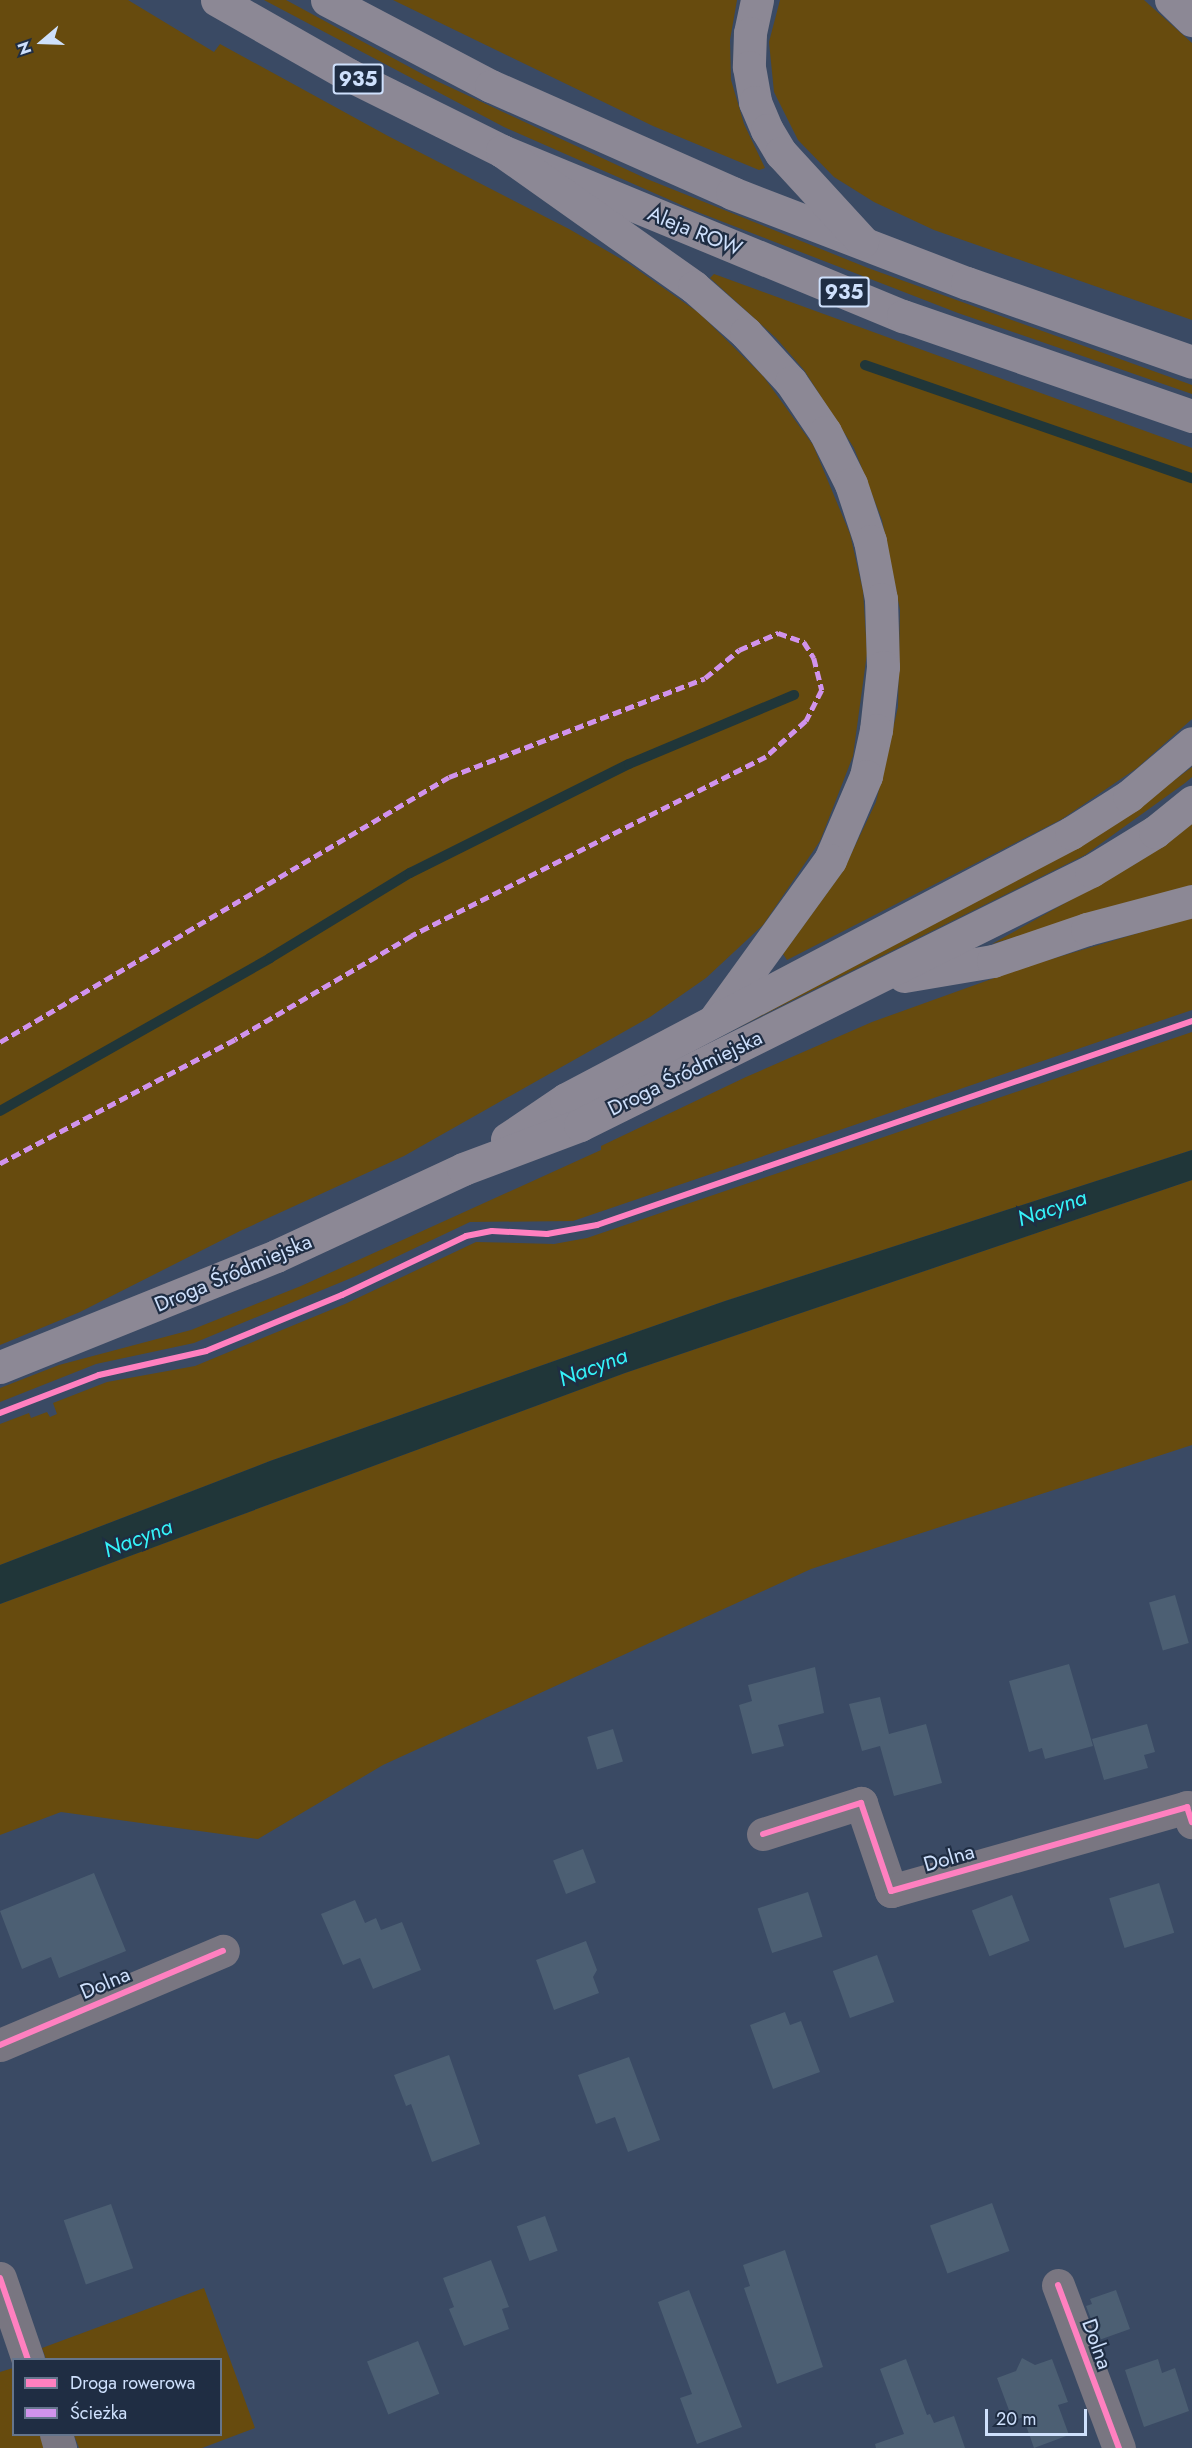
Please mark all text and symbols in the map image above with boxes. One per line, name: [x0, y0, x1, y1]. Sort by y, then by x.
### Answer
north arrow: [12, 12, 72, 72]
text: N: [12, 38, 37, 58]
road number: 935: [332, 62, 384, 96]
street label: Aleja ROW: [644, 201, 746, 261]
road number: 935: [818, 275, 870, 309]
street label: Droga Śródmiejska: [604, 1025, 766, 1121]
water label: Nacyna: [1014, 1184, 1090, 1232]
street label: Droga Śródmiejska: [151, 1228, 315, 1318]
water label: Nacyna: [555, 1342, 631, 1392]
water label: Nacyna: [100, 1513, 176, 1563]
street label: Dolna: [921, 1839, 977, 1877]
street label: Dolna: [76, 1961, 134, 2005]
street label: Dolna: [1076, 2315, 1118, 2373]
legend: [12, 2358, 222, 2436]
text: Droga rowerowa: [70, 2370, 195, 2396]
scale bar: [988, 2397, 1090, 2435]
text: Ścieżka: [70, 2400, 127, 2426]
text: 20 m: [996, 2406, 1036, 2432]

